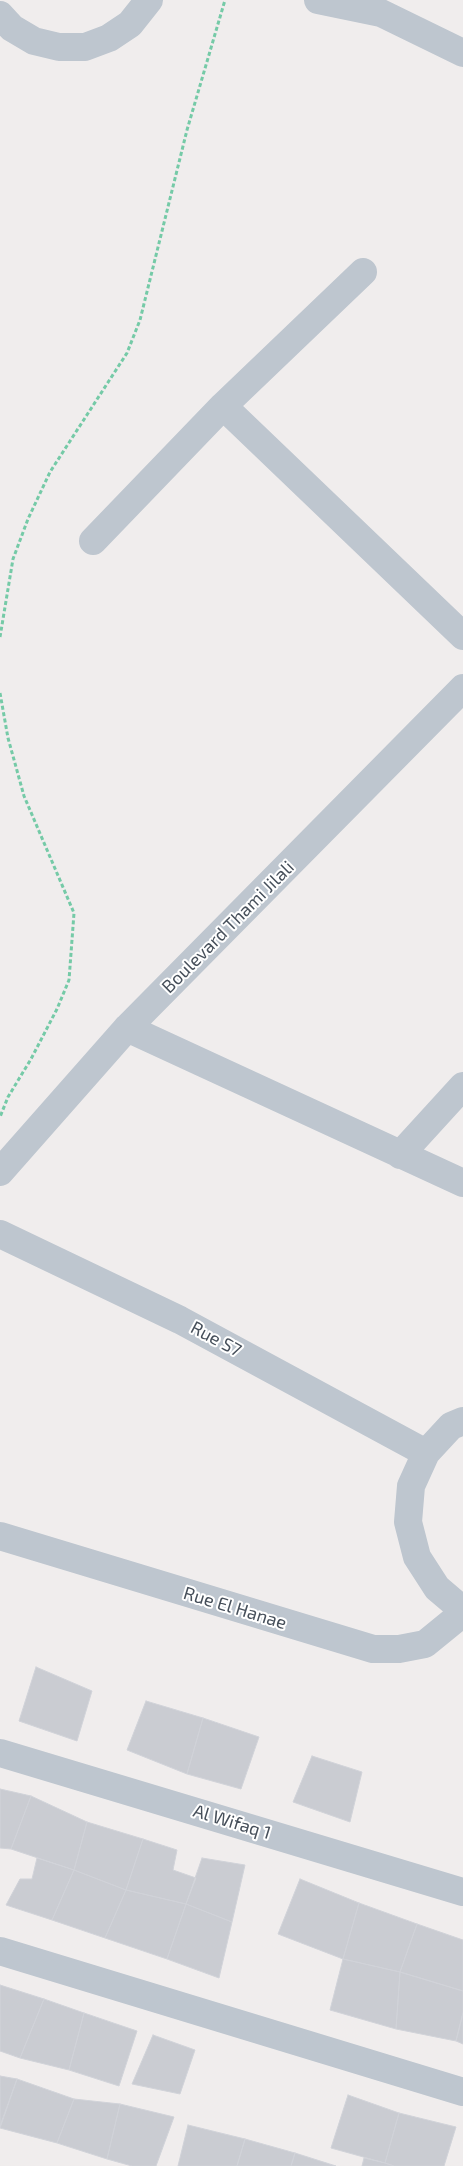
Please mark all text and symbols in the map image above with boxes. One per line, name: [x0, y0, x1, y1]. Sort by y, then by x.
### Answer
street label: Boulevard Thami Jilali: [157, 856, 299, 998]
street label: Rue S7: [187, 1317, 245, 1361]
street label: Rue El Hanae: [181, 1582, 289, 1634]
street label: Al Wifaq 1: [190, 1800, 274, 1844]

